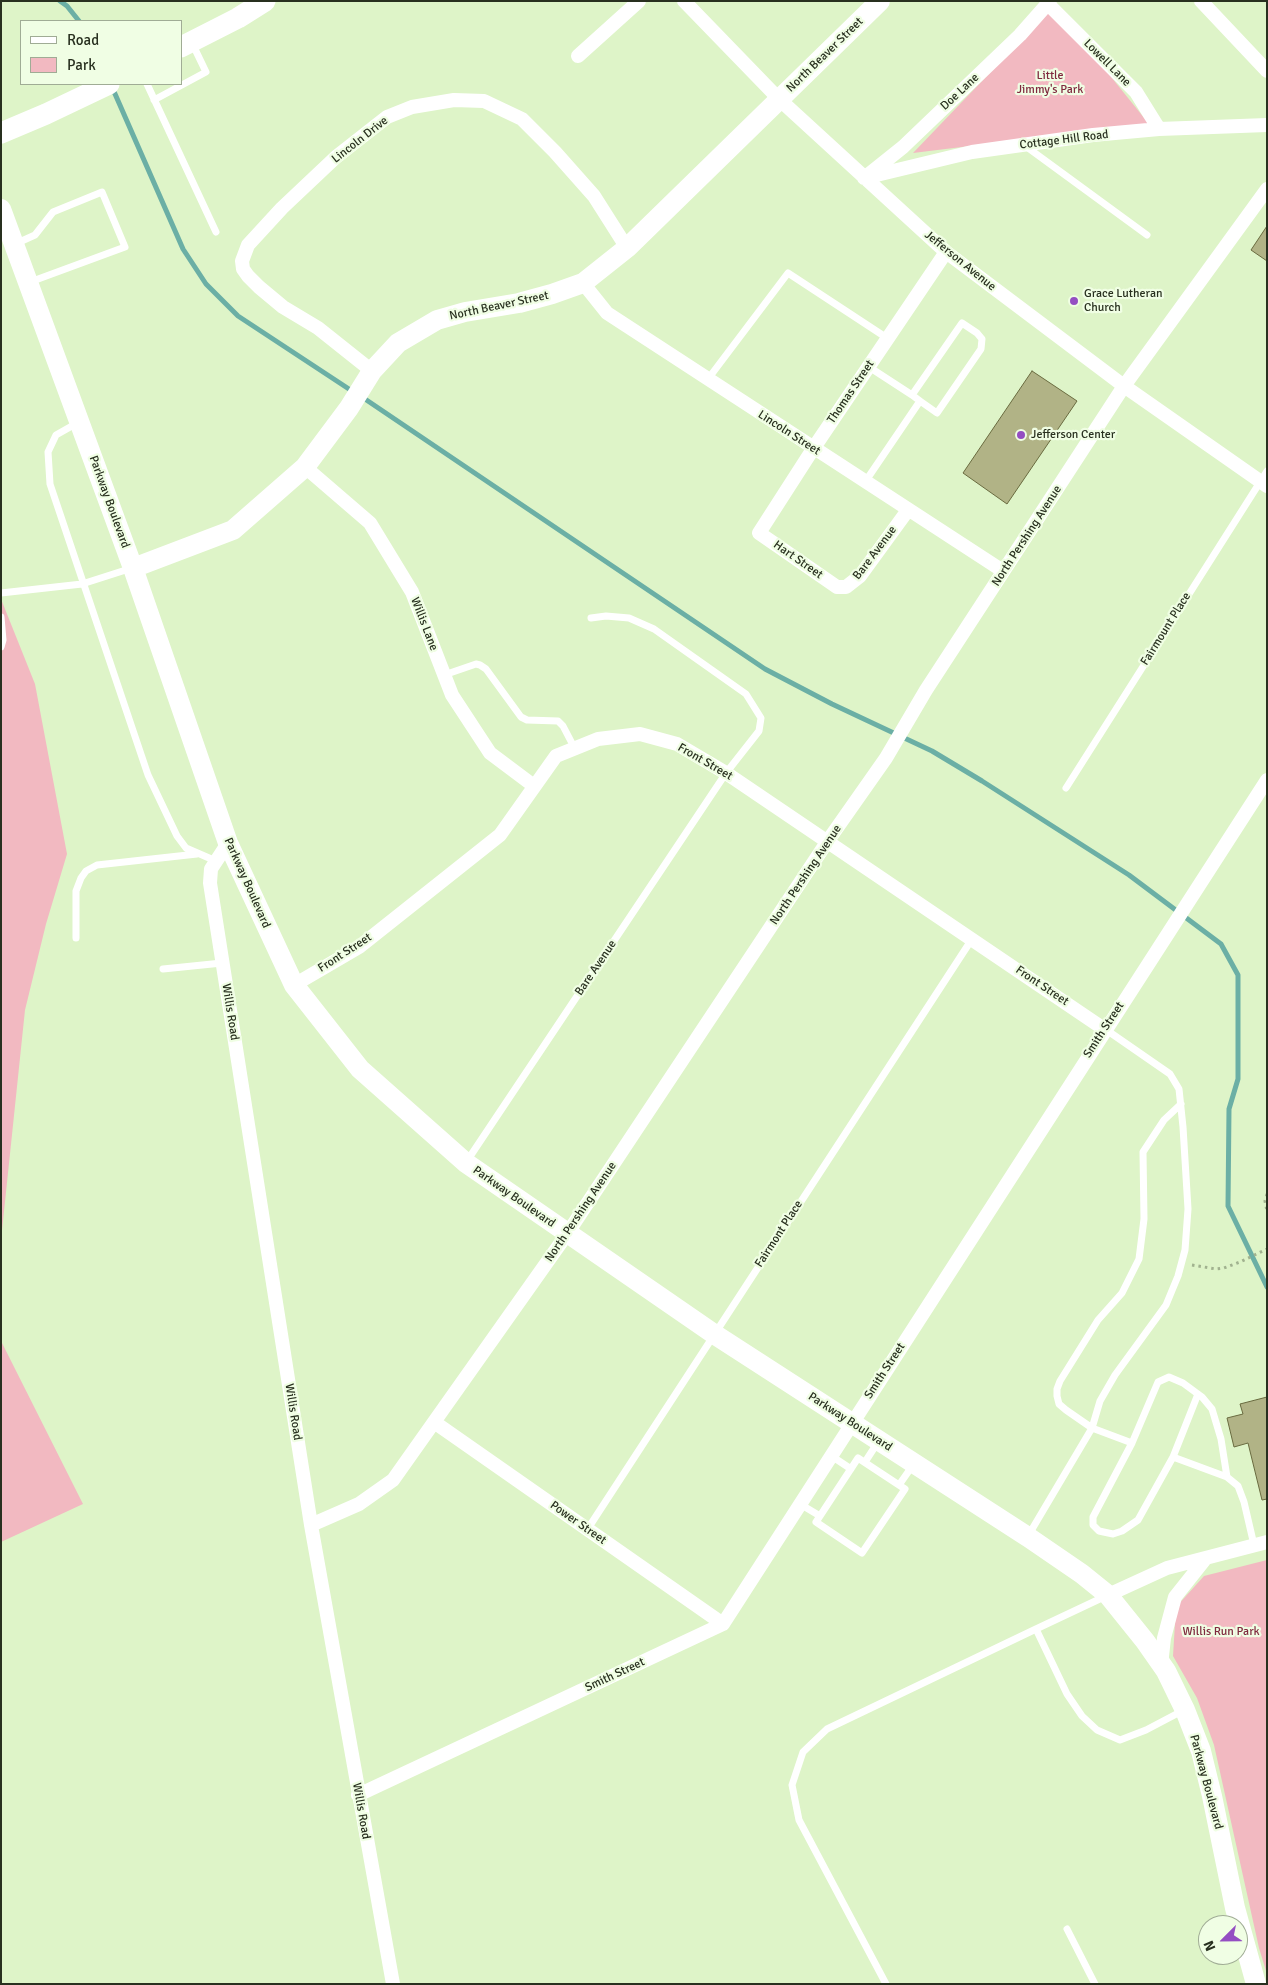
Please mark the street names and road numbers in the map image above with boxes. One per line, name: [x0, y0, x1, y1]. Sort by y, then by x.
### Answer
street label: North Beaver Street: [784, 15, 866, 95]
street label: Lowell Lane: [1080, 36, 1134, 90]
street label: Doe Lane: [938, 71, 982, 113]
street label: Lincoln Drive: [329, 114, 391, 166]
street label: Cottage Hill Road: [1019, 127, 1109, 153]
street label: Jefferson Avenue: [921, 228, 999, 294]
street label: North Beaver Street: [448, 288, 550, 324]
street label: Thomas Street: [824, 358, 878, 426]
street label: Lincoln Street: [755, 407, 823, 459]
street label: Parkway Boulevard: [86, 454, 132, 550]
street label: North Pershing Avenue: [989, 483, 1065, 589]
street label: Bare Avenue: [850, 523, 900, 583]
street label: Hart Street: [771, 538, 825, 582]
street label: Fairmount Place: [1138, 590, 1194, 668]
street label: Willis Lane: [407, 595, 441, 653]
street label: Front Street: [675, 740, 735, 784]
street label: North Pershing Avenue: [767, 822, 845, 928]
street label: Parkway Boulevard: [221, 836, 273, 930]
street label: Front Street: [315, 930, 375, 976]
street label: Bare Avenue: [572, 938, 620, 998]
street label: Front Street: [1013, 963, 1071, 1009]
street label: Willis Road: [218, 983, 242, 1041]
street label: Smith Street: [1081, 999, 1127, 1061]
street label: North Pershing Avenue: [542, 1159, 620, 1265]
street label: Parkway Boulevard: [470, 1163, 558, 1231]
street label: Fairmont Place: [752, 1198, 806, 1270]
street label: Smith Street: [862, 1340, 908, 1402]
street label: Willis Road: [281, 1383, 305, 1441]
street label: Parkway Boulevard: [805, 1389, 895, 1455]
street label: Power Street: [547, 1498, 609, 1548]
street label: Smith Street: [583, 1655, 647, 1695]
street label: Parkway Boulevard: [1186, 1733, 1226, 1831]
street label: Willis Road: [349, 1782, 373, 1840]

